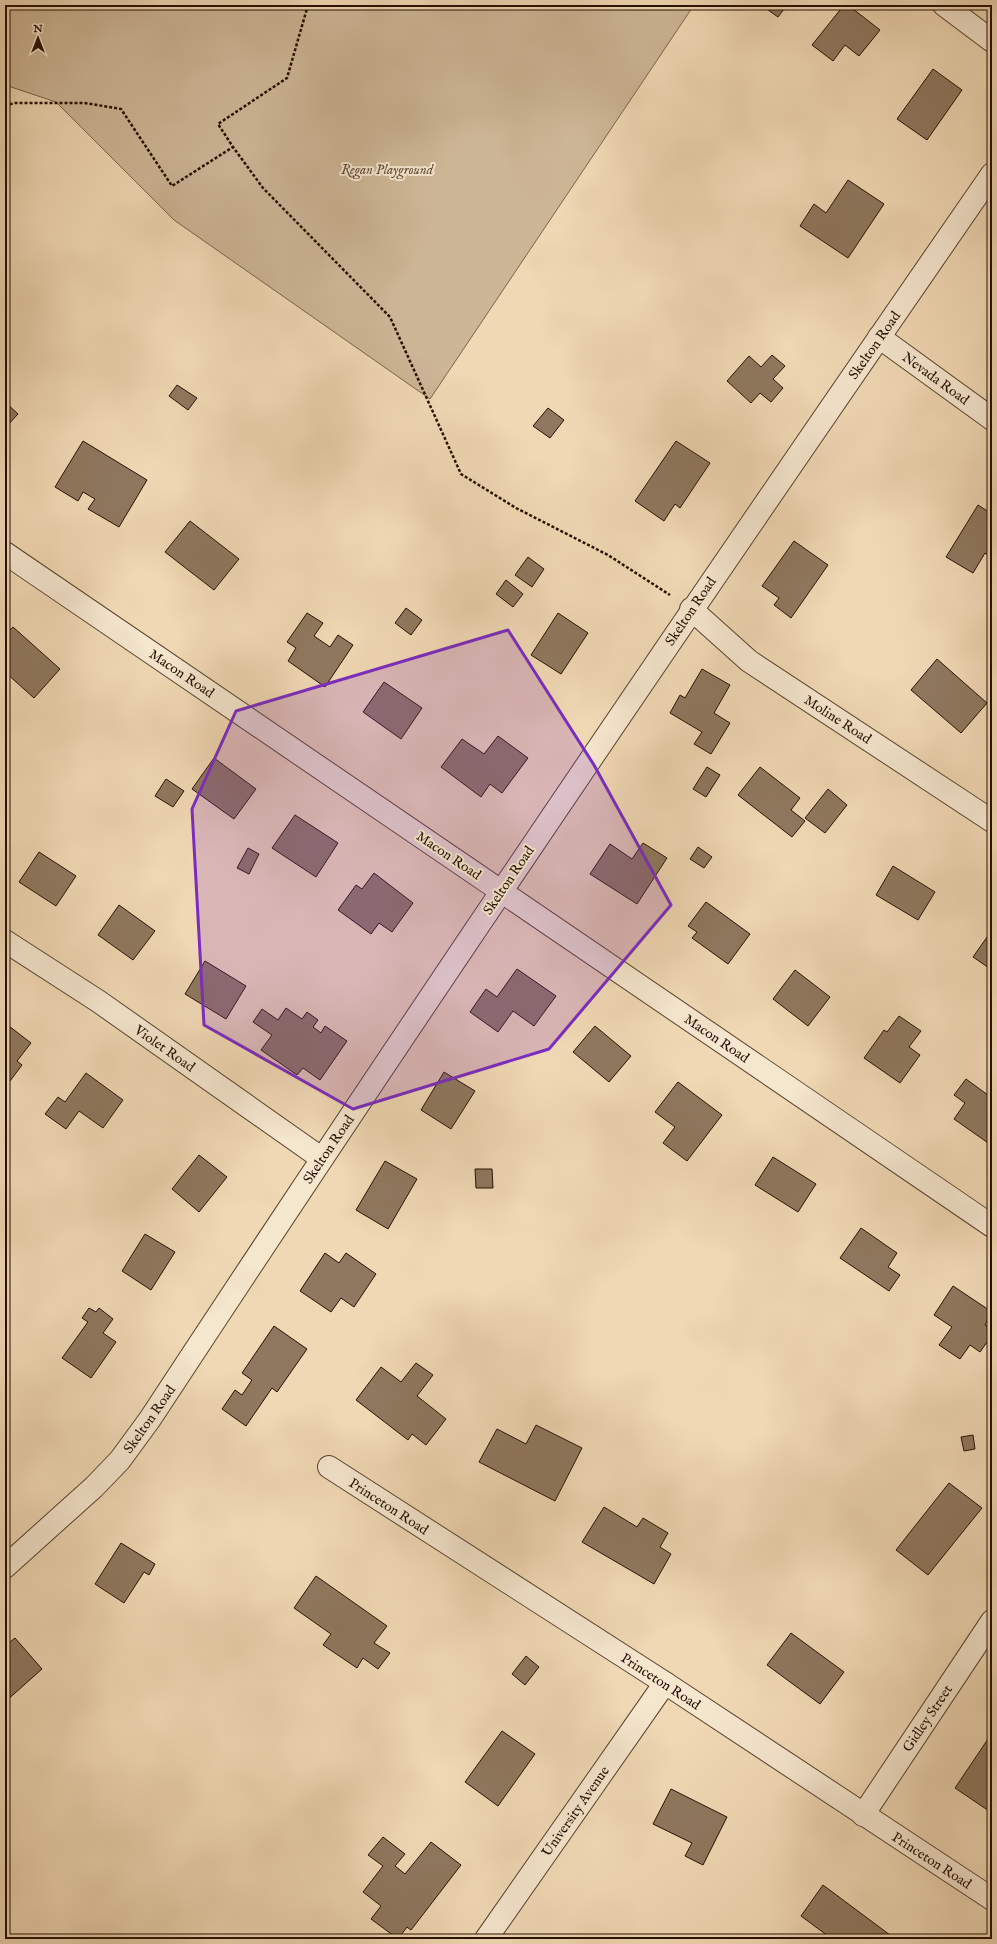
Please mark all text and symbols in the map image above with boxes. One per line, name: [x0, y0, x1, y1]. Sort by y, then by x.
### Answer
north arrow: [18, 18, 58, 58]
text: N: [32, 22, 43, 36]
park label: Regan Playground: [341, 161, 434, 180]
street label: Skelton Road: [845, 308, 905, 383]
street label: Nevada Road: [898, 348, 973, 410]
street label: Skelton Road: [661, 573, 721, 649]
street label: Macon Road: [145, 645, 218, 703]
street label: Moline Road: [800, 691, 875, 749]
street label: Macon Road: [412, 827, 485, 885]
street label: Skelton Road: [479, 842, 539, 918]
street label: Macon Road: [680, 1010, 753, 1068]
street label: Violet Road: [130, 1021, 199, 1077]
street label: Skelton Road: [299, 1111, 359, 1187]
street label: Skelton Road: [120, 1382, 180, 1457]
street label: Princeton Road: [345, 1474, 432, 1540]
street label: Princeton Road: [617, 1649, 704, 1715]
street label: Gidley Street: [899, 1681, 957, 1756]
street label: University Avenue: [538, 1762, 614, 1860]
street label: Princeton Road: [888, 1828, 975, 1894]

